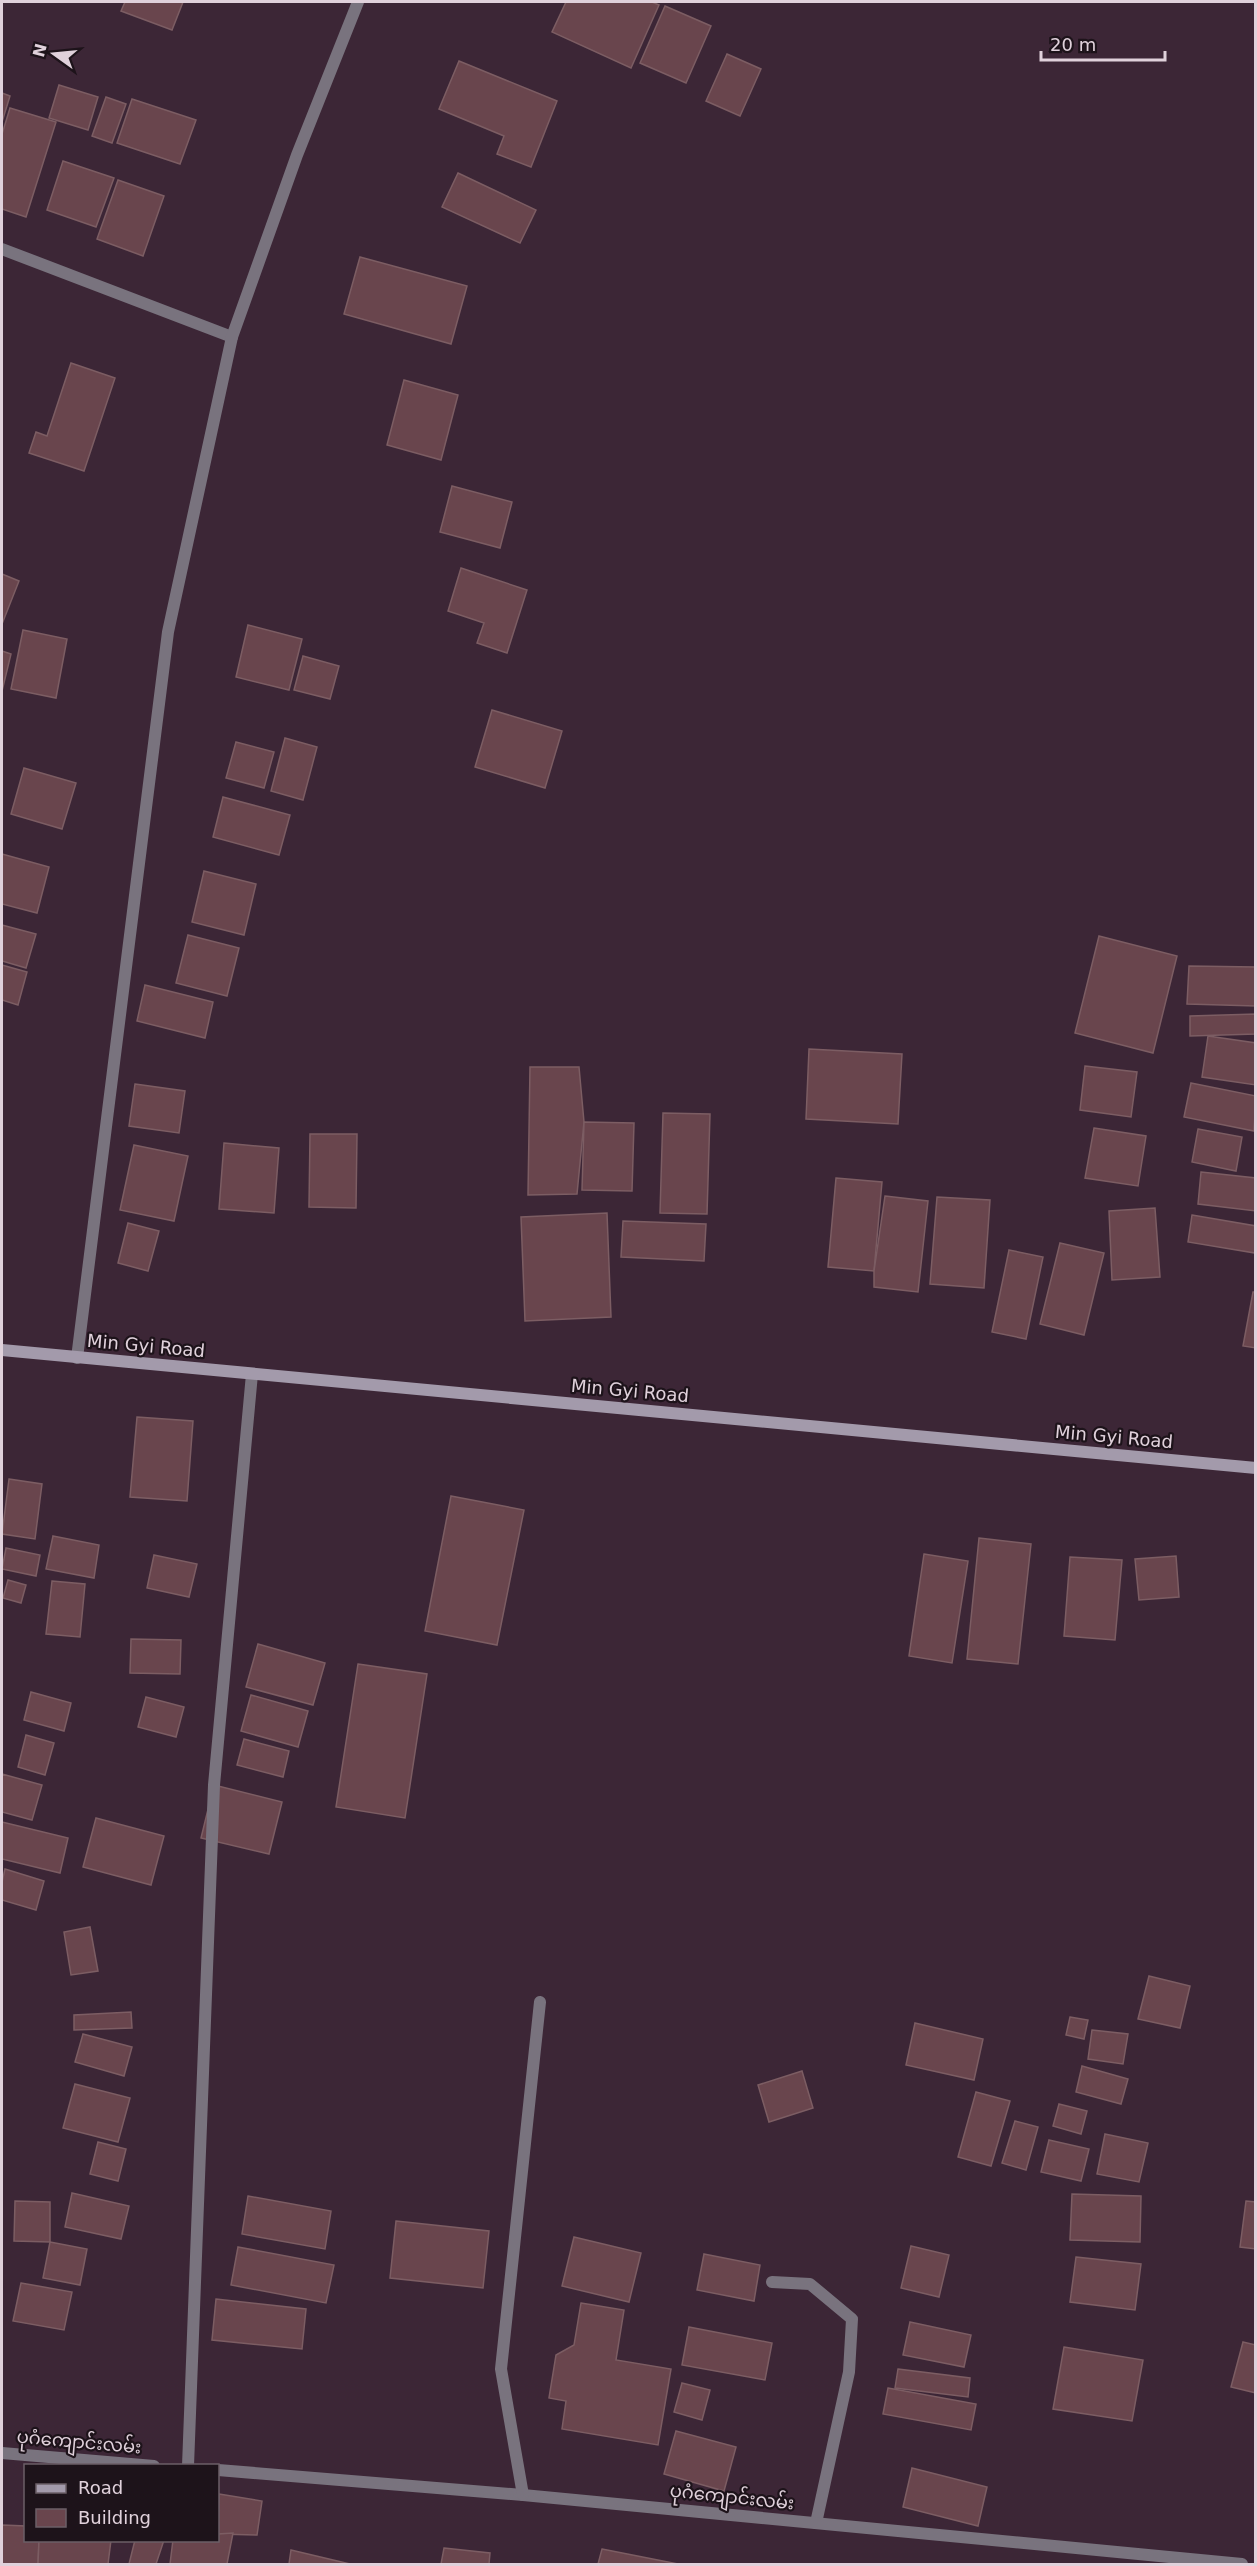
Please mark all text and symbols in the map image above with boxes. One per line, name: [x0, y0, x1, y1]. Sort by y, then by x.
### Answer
north arrow: [24, 24, 84, 84]
scale bar: [1041, 24, 1166, 62]
text: 20 m: [1050, 34, 1096, 55]
text: N: [29, 41, 51, 59]
street label: Min Gyi Road: [86, 1330, 206, 1361]
street label: Min Gyi Road: [570, 1375, 690, 1406]
street label: Min Gyi Road: [1054, 1421, 1174, 1452]
street label: ပုဂံကျောင်းလမ်း: [15, 2424, 142, 2462]
legend: [24, 2464, 219, 2542]
text: Road: [78, 2477, 123, 2498]
street label: ပုဂံကျောင်းလမ်း: [668, 2478, 796, 2518]
text: Building: [78, 2507, 151, 2528]

